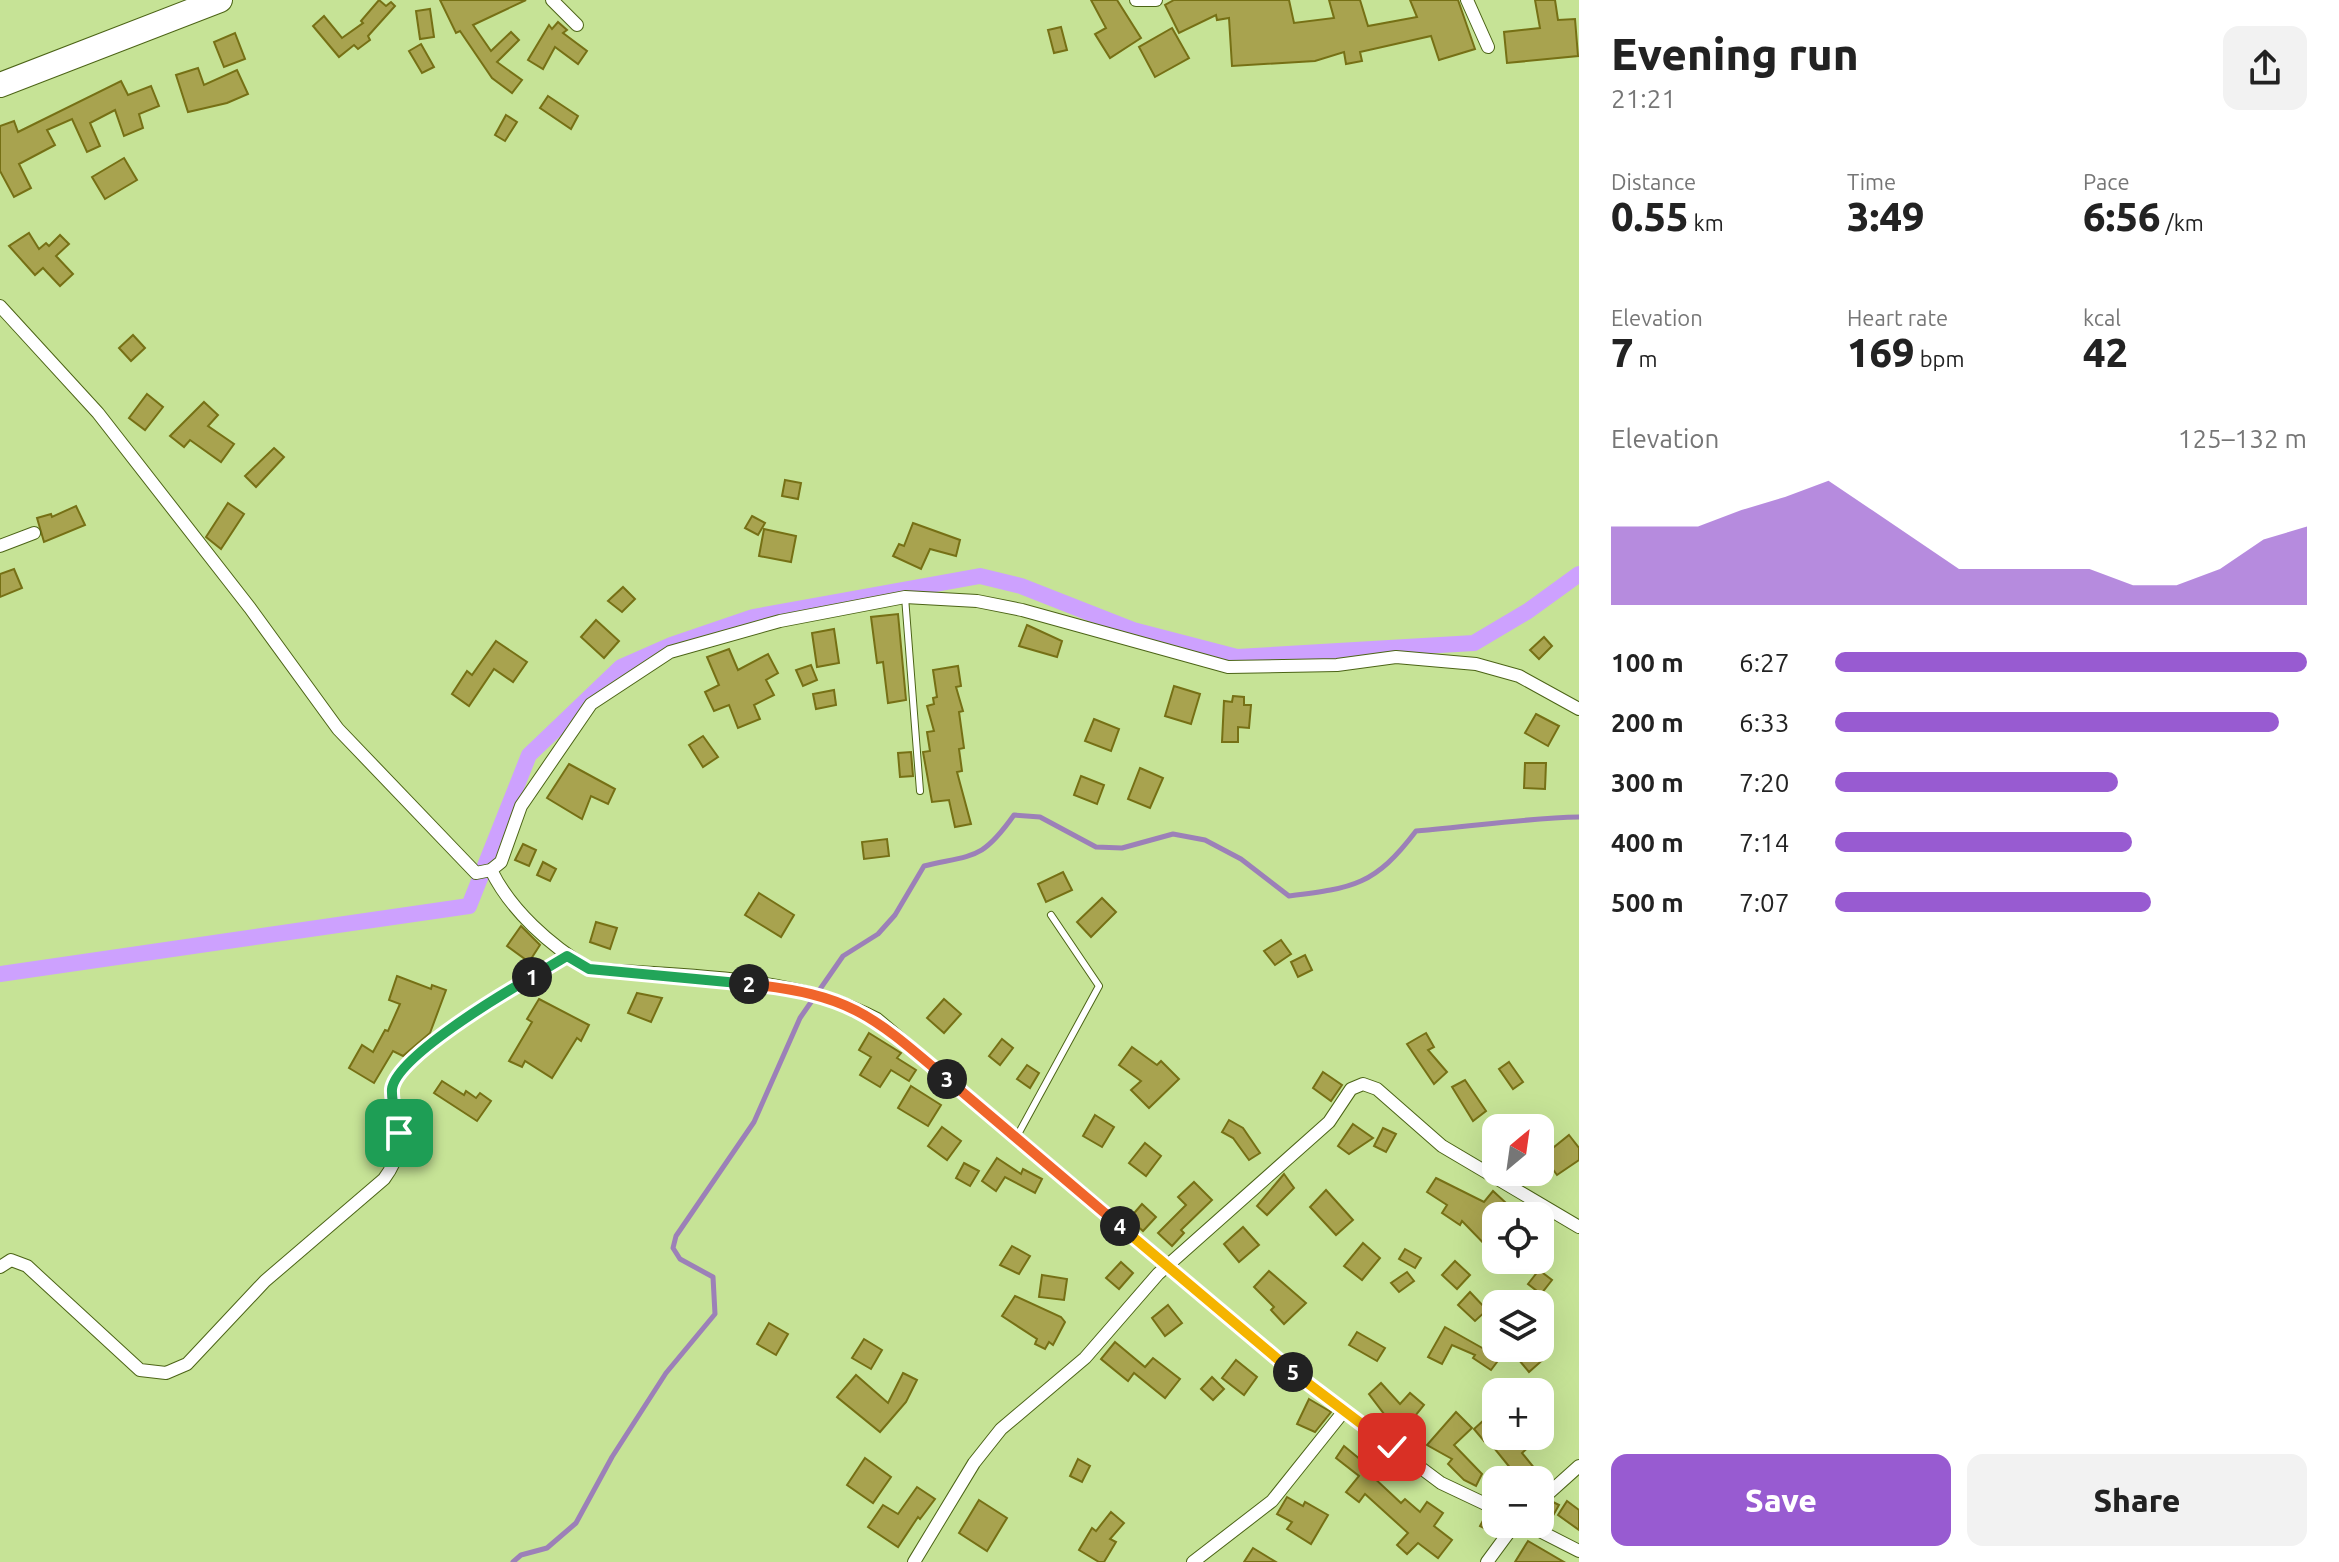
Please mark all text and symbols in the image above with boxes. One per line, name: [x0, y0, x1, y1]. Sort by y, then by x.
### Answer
button: share: [2223, 26, 2307, 110]
text: Evening run: [1611, 29, 1859, 78]
text: 21:21: [1611, 84, 1676, 113]
text: Distance: [1611, 169, 1696, 194]
text: Time: [1847, 169, 1896, 194]
text: Pace: [2083, 169, 2130, 194]
text: 0.55: [1611, 194, 1689, 239]
text: 3:49: [1847, 194, 1925, 239]
text: 6:56: [2083, 194, 2161, 239]
text: km: [1689, 210, 1724, 235]
text: /km: [2161, 210, 2204, 235]
text: Elevation: [1611, 305, 1703, 330]
text: Heart rate: [1847, 305, 1948, 330]
text: kcal: [2083, 305, 2121, 330]
text: 7: [1611, 330, 1634, 375]
text: 169: [1847, 330, 1915, 375]
text: 42: [2083, 330, 2128, 375]
text: m: [1634, 346, 1658, 371]
text: bpm: [1915, 346, 1964, 371]
text: Elevation: [1611, 424, 1719, 453]
text: 125–132 m: [2178, 424, 2307, 453]
text: 100 m: [1611, 648, 1684, 677]
text: 6:27: [1739, 648, 1789, 677]
text: 200 m: [1611, 708, 1684, 737]
text: 6:33: [1739, 708, 1789, 737]
text: 300 m: [1611, 768, 1684, 797]
text: 7:20: [1739, 768, 1789, 797]
text: 400 m: [1611, 828, 1684, 857]
text: 7:14: [1739, 828, 1789, 857]
text: 500 m: [1611, 888, 1684, 917]
text: 7:07: [1739, 888, 1789, 917]
pin: 1: [512, 957, 552, 997]
text: 1: [526, 964, 538, 989]
pin: 2: [729, 964, 769, 1004]
text: 2: [743, 971, 755, 996]
pin: 3: [927, 1059, 967, 1099]
text: 3: [941, 1066, 953, 1091]
pin: [365, 1099, 433, 1167]
icon: arrive: [377, 1111, 421, 1155]
north arrow: [1482, 1114, 1554, 1186]
map controls: [1482, 1114, 1554, 1538]
button: locate: [1482, 1202, 1554, 1274]
pin: 4: [1100, 1206, 1140, 1246]
text: 4: [1114, 1213, 1126, 1238]
button: layers: [1482, 1290, 1554, 1362]
pin: 5: [1273, 1352, 1313, 1392]
text: 5: [1287, 1359, 1299, 1384]
button: +: [1482, 1378, 1554, 1450]
pin: [1358, 1413, 1426, 1481]
icon: check: [1370, 1425, 1414, 1469]
button: Save: [1611, 1454, 1951, 1546]
button: Share: [1967, 1454, 2307, 1546]
button: −: [1482, 1466, 1554, 1538]

